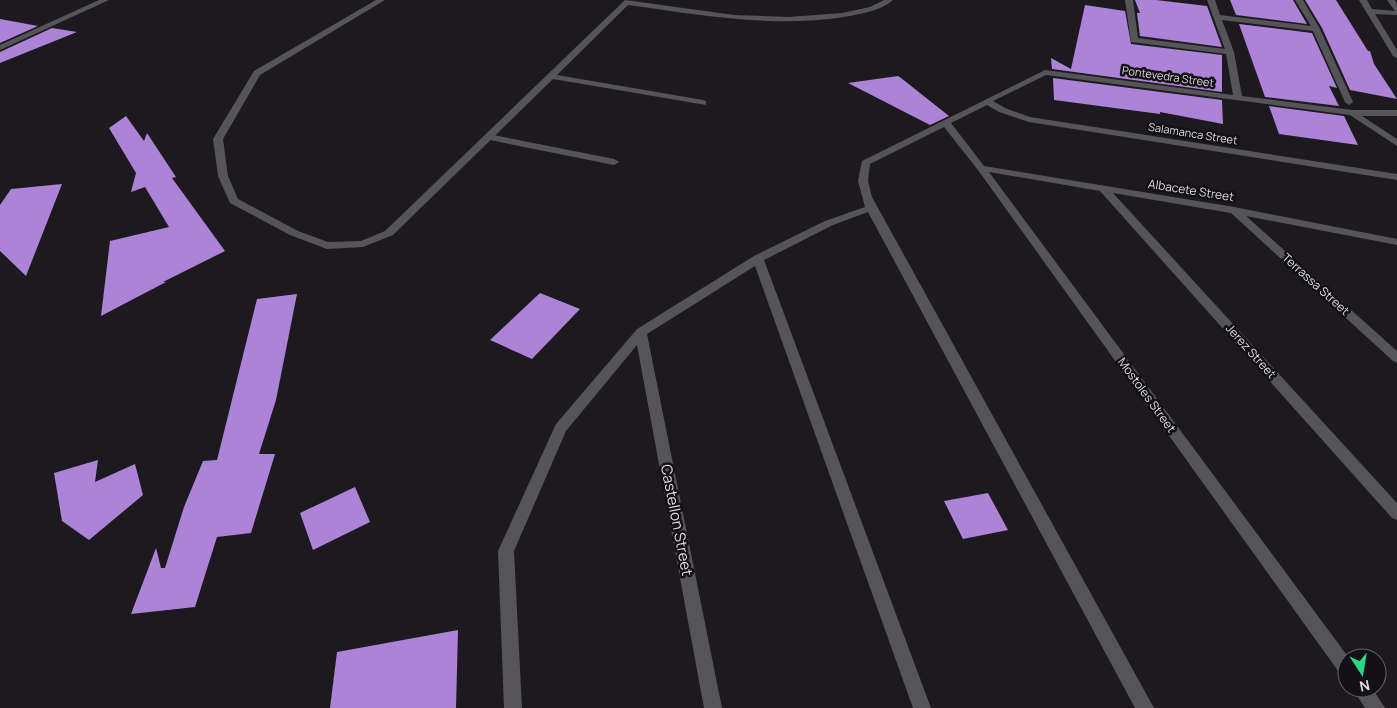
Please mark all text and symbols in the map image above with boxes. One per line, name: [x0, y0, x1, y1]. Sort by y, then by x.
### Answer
street label: Pontevedra Street: [1121, 62, 1215, 90]
street label: Salamanca Street: [1147, 119, 1239, 147]
street label: Albacete Street: [1147, 175, 1235, 205]
street label: Terrassa Street: [1279, 249, 1353, 319]
street label: Jerez Street: [1222, 320, 1280, 382]
street label: Mostoles Street: [1114, 354, 1180, 436]
street label: Castellon Street: [656, 462, 698, 578]
north arrow: [1337, 648, 1387, 698]
text: N: [1358, 676, 1372, 697]

